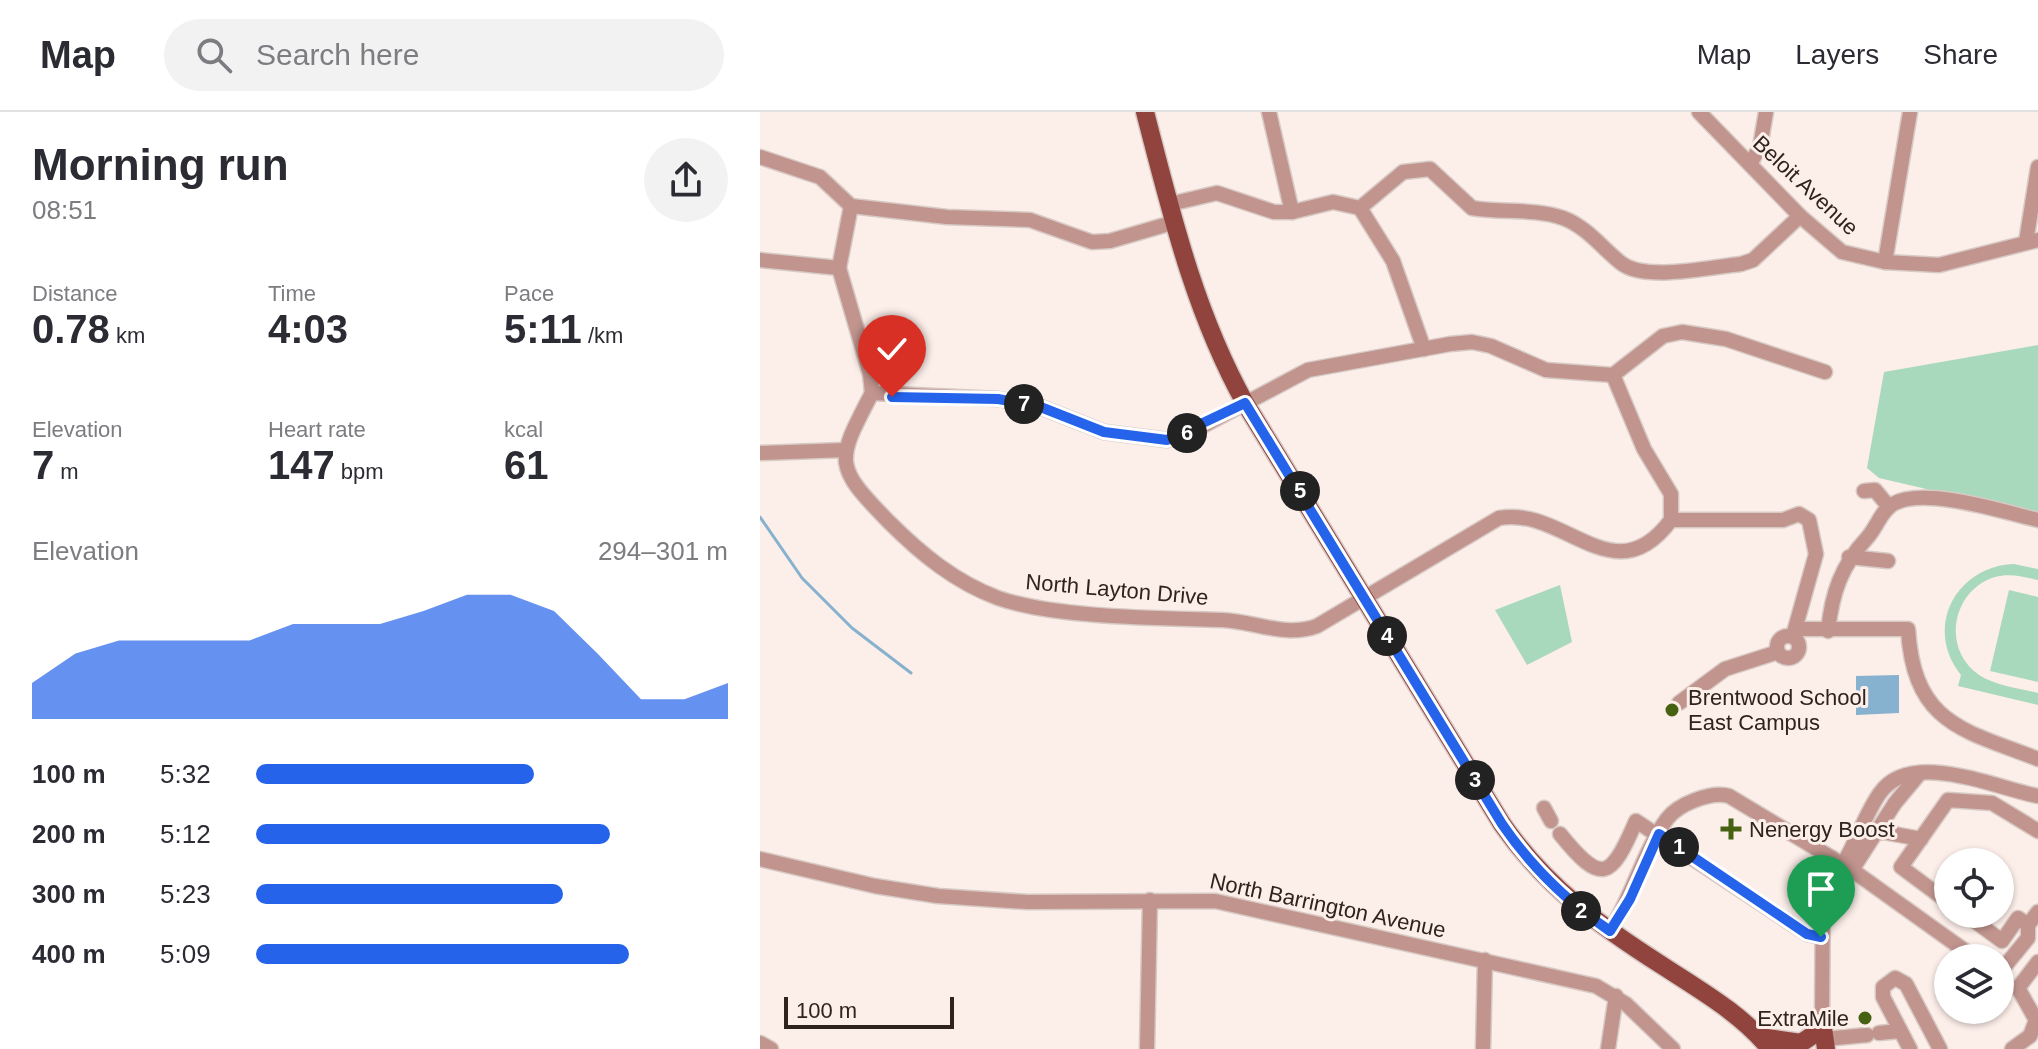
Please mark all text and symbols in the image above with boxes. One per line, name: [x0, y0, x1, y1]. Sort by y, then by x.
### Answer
search box: [164, 19, 724, 91]
icon: search: [192, 33, 236, 77]
text: Map: [40, 34, 116, 76]
text: Search here: [256, 38, 419, 71]
text: Map: [1697, 39, 1751, 70]
text: Layers: [1795, 39, 1879, 70]
text: Share: [1923, 39, 1998, 70]
street label: Beloit Avenue: [1748, 130, 1863, 240]
button: share: [644, 138, 728, 222]
text: Morning run: [32, 140, 289, 189]
text: 08:51: [32, 195, 97, 225]
text: Distance: [32, 281, 118, 306]
text: Time: [268, 281, 316, 306]
text: Pace: [504, 281, 554, 306]
text: 0.78: [32, 307, 110, 351]
text: 4:03: [268, 307, 348, 351]
text: 5:11: [504, 307, 582, 351]
pin: [858, 315, 926, 397]
text: km: [110, 323, 145, 348]
text: /km: [582, 323, 623, 348]
icon: check: [870, 327, 914, 371]
pin: 7: [1004, 384, 1044, 424]
text: 7: [1018, 391, 1030, 416]
pin: 6: [1167, 413, 1207, 453]
text: Elevation: [32, 417, 123, 442]
text: Heart rate: [268, 417, 366, 442]
text: kcal: [504, 417, 543, 442]
text: 6: [1181, 420, 1193, 445]
text: 7: [32, 443, 54, 487]
text: 147: [268, 443, 335, 487]
text: 61: [504, 443, 549, 487]
text: m: [54, 459, 79, 484]
text: bpm: [335, 459, 384, 484]
pin: 5: [1280, 471, 1320, 511]
text: 5: [1294, 478, 1306, 503]
text: Elevation: [32, 536, 139, 566]
text: 294–301 m: [598, 536, 728, 566]
street label: North Layton Drive: [1025, 569, 1209, 610]
pin: 4: [1367, 616, 1407, 656]
text: 4: [1381, 623, 1393, 648]
place label: Brentwood School East Campus: [1688, 685, 1867, 735]
marker: Brentwood School East Campus: [1663, 701, 1681, 719]
text: 100 m: [32, 759, 106, 789]
text: 5:32: [160, 759, 211, 789]
pin: 3: [1455, 760, 1495, 800]
text: 3: [1469, 767, 1481, 792]
place label: Nenergy Boost: [1749, 817, 1895, 842]
marker: Nenergy Boost: [1720, 818, 1742, 840]
text: 200 m: [32, 819, 106, 849]
text: 5:12: [160, 819, 211, 849]
pin: 1: [1659, 827, 1699, 867]
text: 1: [1673, 834, 1685, 859]
map controls: [1934, 848, 2014, 1024]
button: locate: [1934, 848, 2014, 928]
pin: [1787, 855, 1855, 937]
icon: arrive: [1799, 867, 1843, 911]
street label: North Barrington Avenue: [1208, 868, 1448, 943]
text: 300 m: [32, 879, 106, 909]
text: 5:23: [160, 879, 211, 909]
pin: 2: [1561, 891, 1601, 931]
text: 2: [1575, 898, 1587, 923]
text: 400 m: [32, 939, 106, 969]
text: 5:09: [160, 939, 211, 969]
button: layers: [1934, 944, 2014, 1024]
scale bar: [784, 993, 954, 1029]
text: 100 m: [796, 998, 857, 1023]
place label: ExtraMile: [1757, 1006, 1849, 1031]
marker: ExtraMile: [1856, 1009, 1874, 1027]

